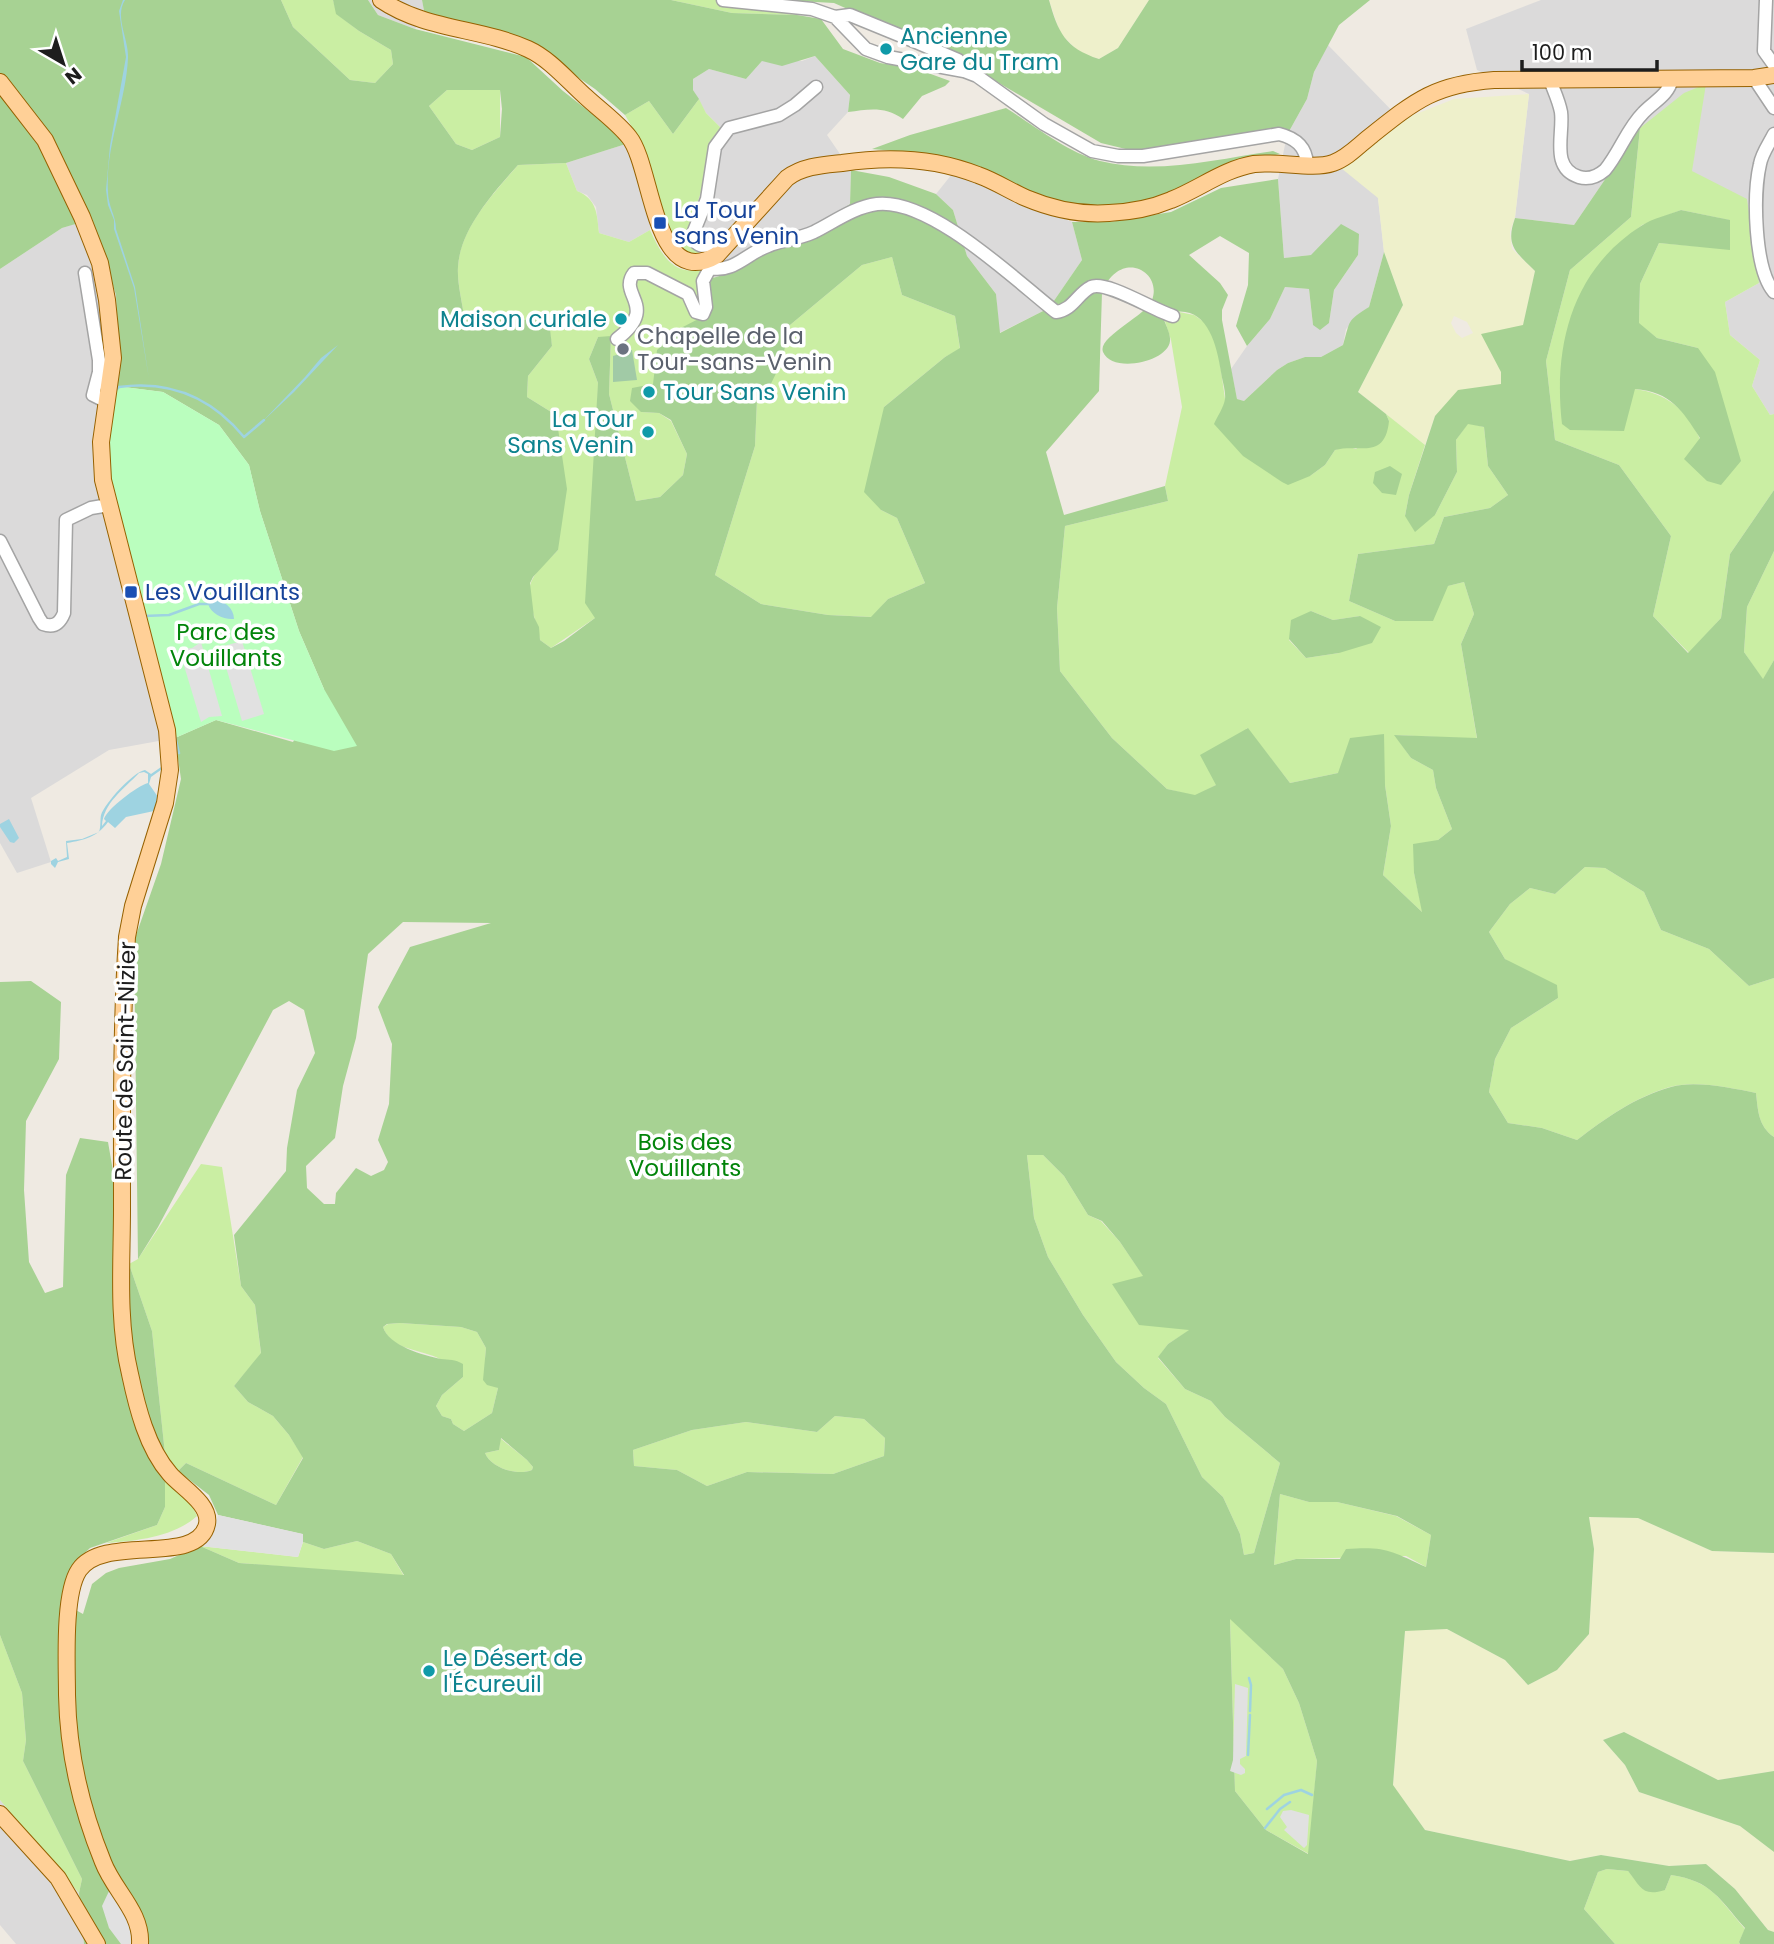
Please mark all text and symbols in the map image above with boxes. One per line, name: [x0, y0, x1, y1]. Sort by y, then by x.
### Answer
place label: Ancienne Gare du Tram: [900, 20, 1059, 78]
north arrow: [28, 28, 98, 98]
scale bar: [1522, 28, 1657, 72]
text: 100 m: [1532, 38, 1592, 67]
marker: Ancienne Gare du Tram: [878, 41, 894, 57]
text: N: [59, 61, 87, 91]
place label: La Tour sans Venin: [674, 194, 799, 252]
marker: La Tour sans Venin: [652, 215, 668, 231]
place label: Maison curiale: [440, 303, 607, 335]
marker: Maison curiale: [613, 311, 629, 327]
place label: Chapelle de la Tour-sans-Venin: [637, 320, 832, 378]
marker: Chapelle de la Tour-sans-Venin: [615, 341, 631, 357]
place label: Tour Sans Venin: [663, 376, 846, 408]
marker: Tour Sans Venin: [641, 384, 657, 400]
place label: La Tour Sans Venin: [507, 403, 634, 461]
marker: La Tour Sans Venin: [640, 424, 656, 440]
place label: Les Vouillants: [145, 576, 300, 608]
marker: Les Vouillants: [123, 584, 139, 600]
park label: Parc des Vouillants: [170, 616, 282, 674]
street label: Route de Saint-Nizier: [107, 941, 143, 1181]
park label: Bois des Vouillants: [629, 1126, 741, 1184]
place label: Le Désert de l'Écureuil: [443, 1642, 583, 1700]
marker: Le Désert de l'Écureuil: [421, 1663, 437, 1679]

